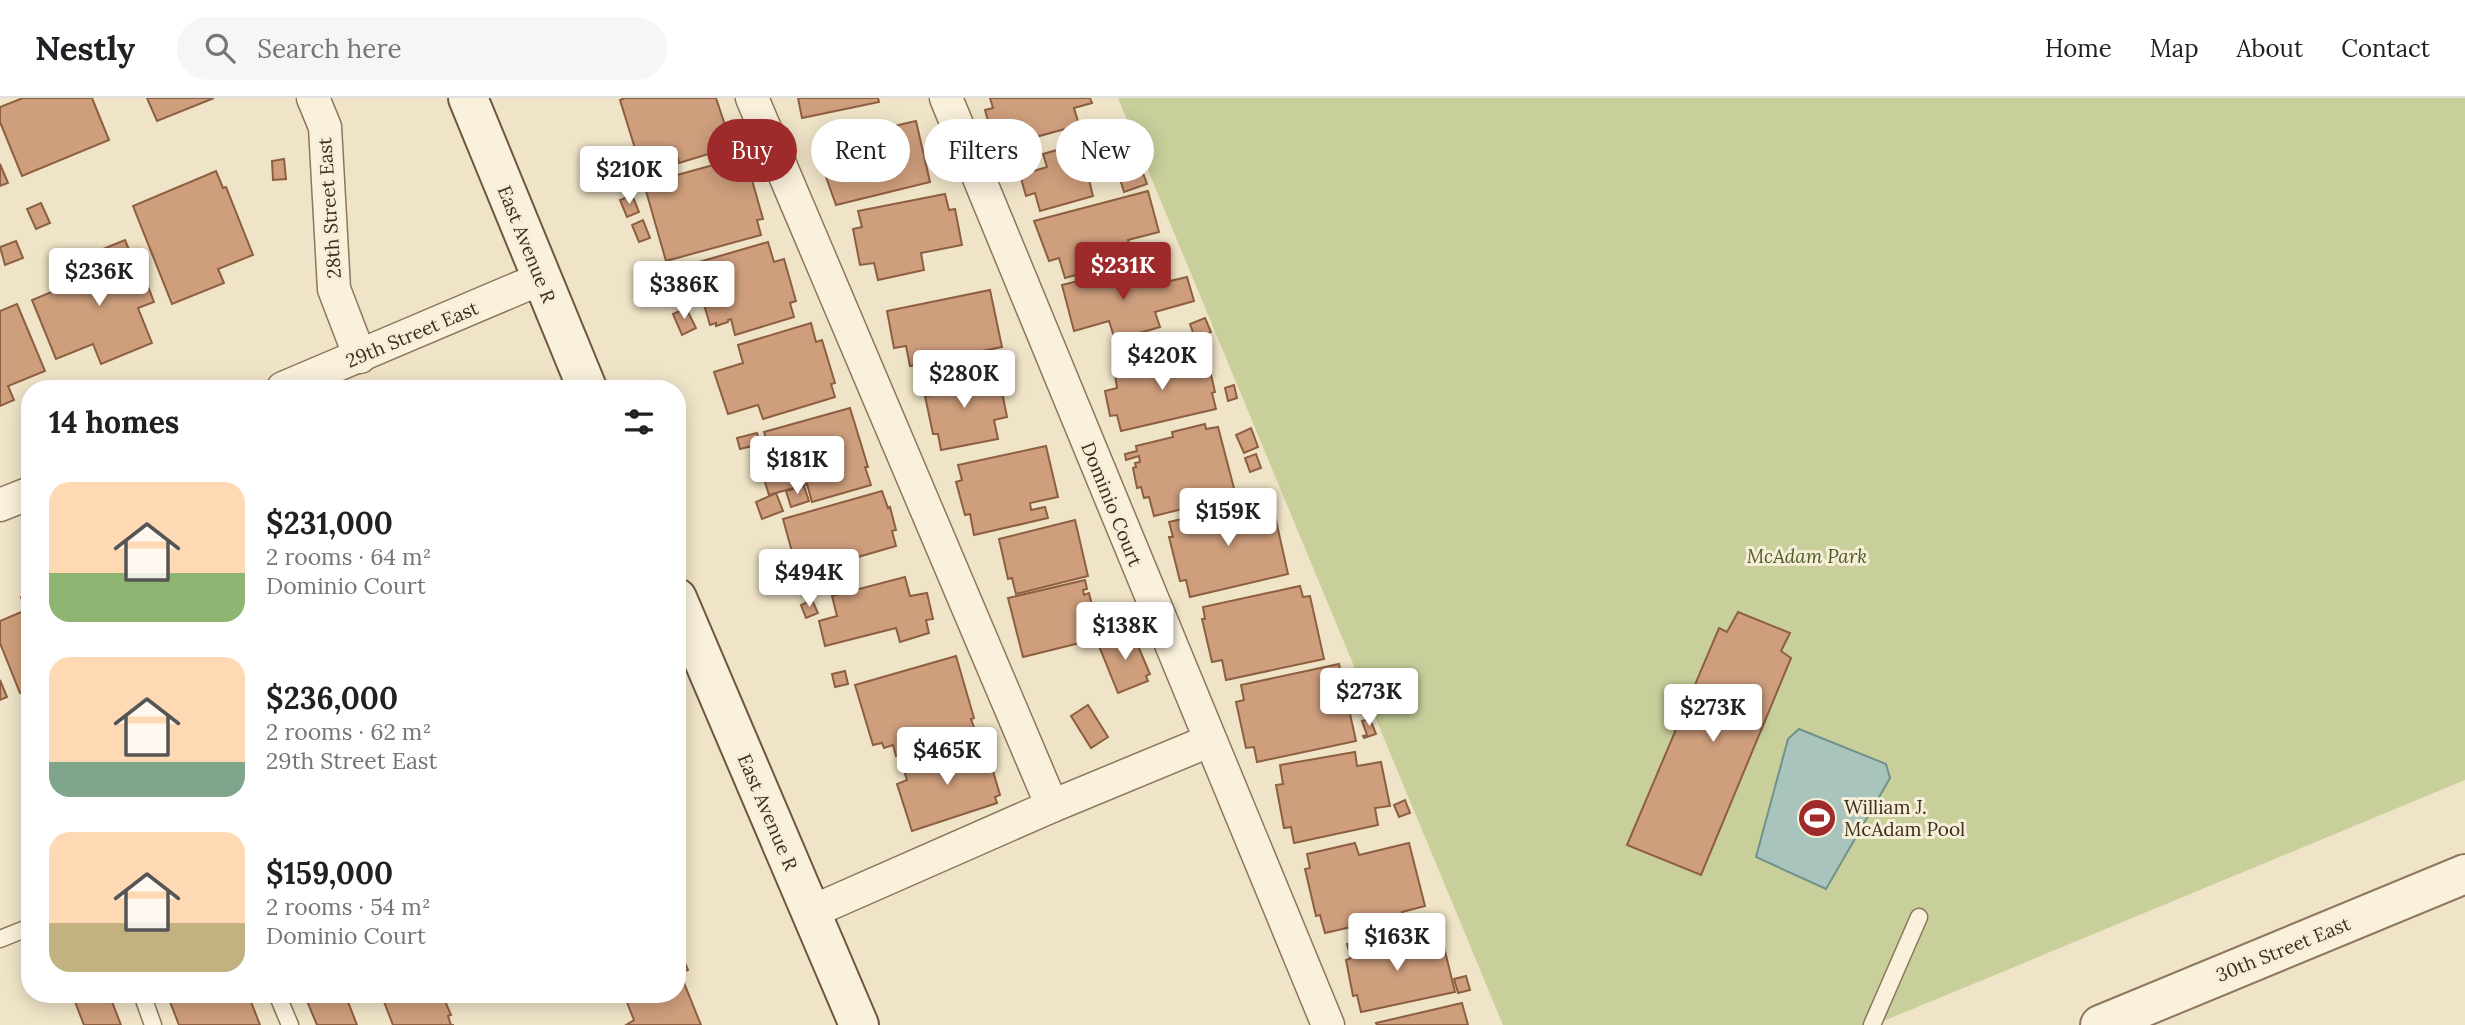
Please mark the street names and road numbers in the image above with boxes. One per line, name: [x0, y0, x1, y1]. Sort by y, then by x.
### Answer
street label: 28th Street East: [312, 136, 346, 279]
street label: East Avenue R: [493, 182, 561, 306]
street label: 29th Street East: [342, 295, 482, 373]
street label: Dominio Court: [1076, 438, 1148, 570]
street label: East Avenue R: [733, 750, 803, 874]
street label: 30th Street East: [2212, 911, 2354, 987]

